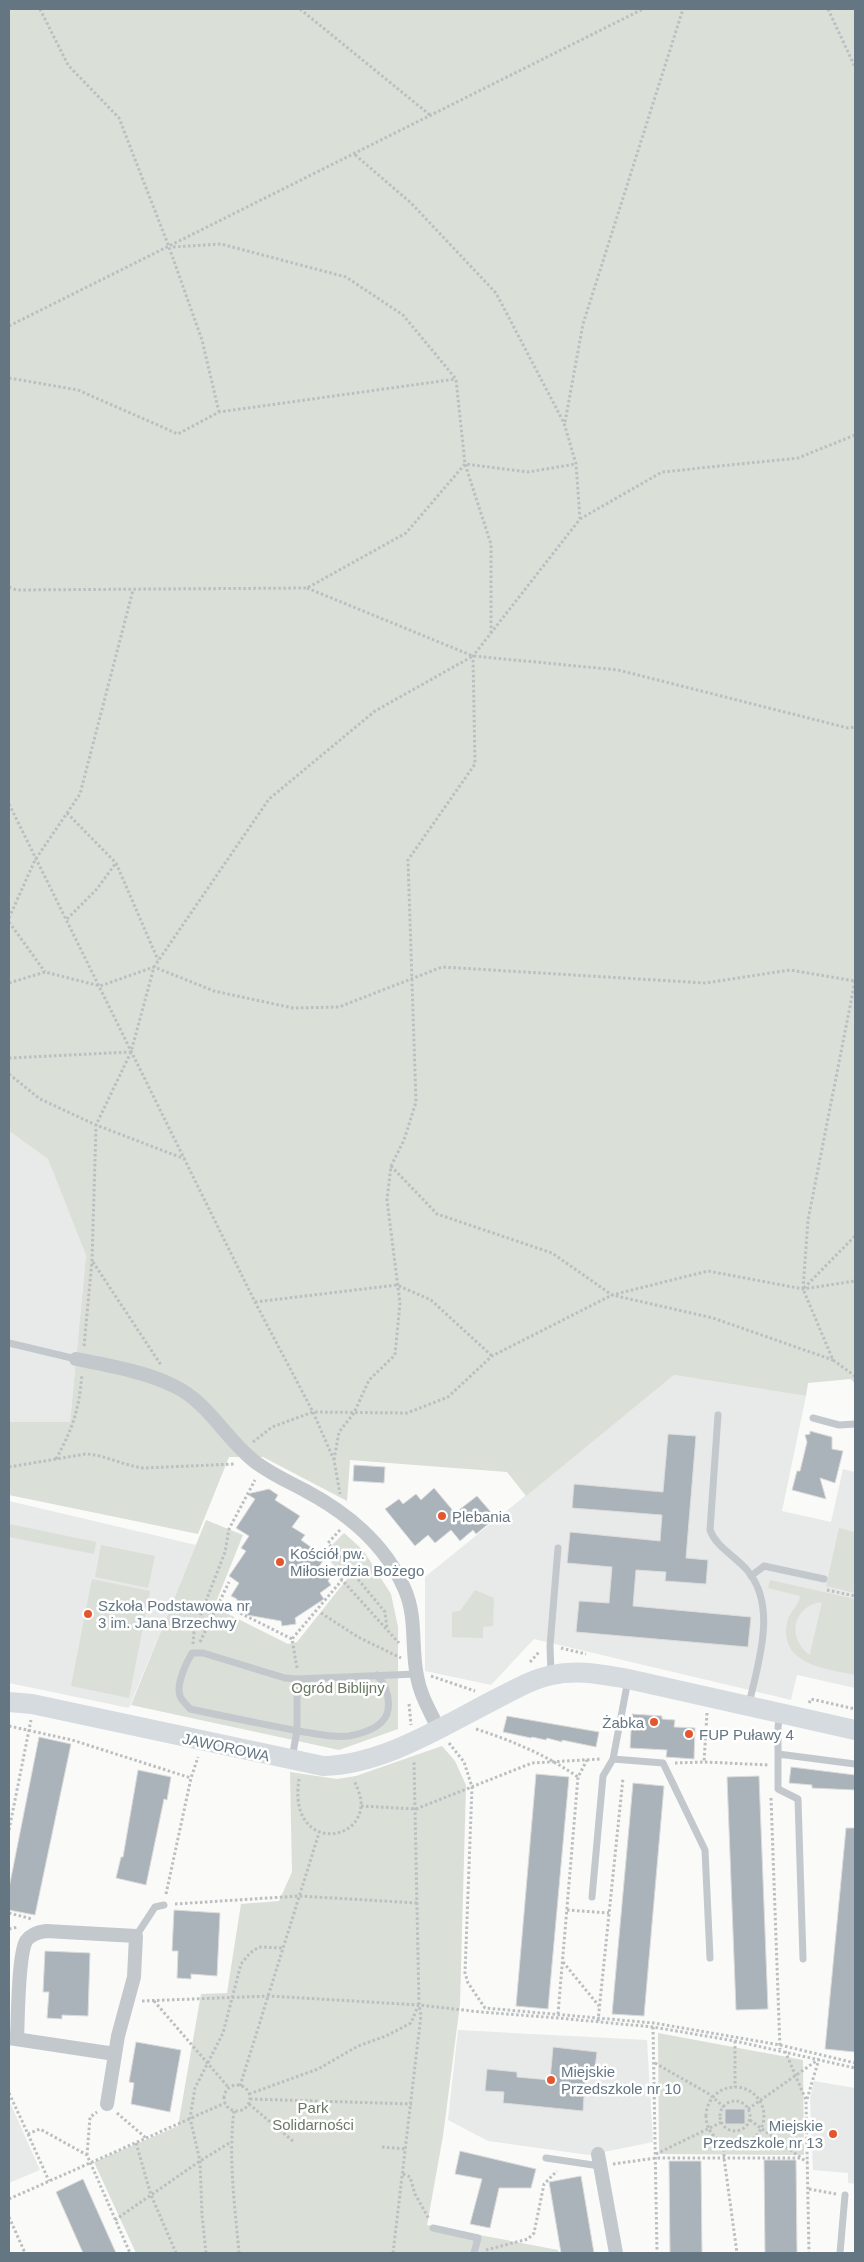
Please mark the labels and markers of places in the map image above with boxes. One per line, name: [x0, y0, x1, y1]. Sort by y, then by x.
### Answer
place label: Plebania: [452, 1508, 511, 1525]
marker: Plebania: [436, 1510, 448, 1522]
place label: Kościół pw. Miłosierdzia Bożego: [290, 1545, 424, 1579]
marker: Kościół pw. Miłosierdzia Bożego: [274, 1556, 286, 1568]
place label: Szkoła Podstawowa nr 3 im. Jana Brzechwy: [98, 1597, 250, 1631]
marker: Szkoła Podstawowa nr 3 im. Jana Brzechwy: [82, 1608, 94, 1620]
place label: Żabka: [602, 1714, 645, 1731]
marker: Żabka: [648, 1716, 660, 1728]
place label: FUP Puławy 4: [699, 1726, 794, 1743]
marker: FUP Puławy 4: [683, 1728, 695, 1740]
place label: Miejskie Przedszkole nr 10: [561, 2063, 681, 2097]
marker: Miejskie Przedszkole nr 10: [545, 2074, 557, 2086]
place label: Miejskie Przedszkole nr 13: [703, 2117, 823, 2151]
marker: Miejskie Przedszkole nr 13: [827, 2128, 839, 2140]

